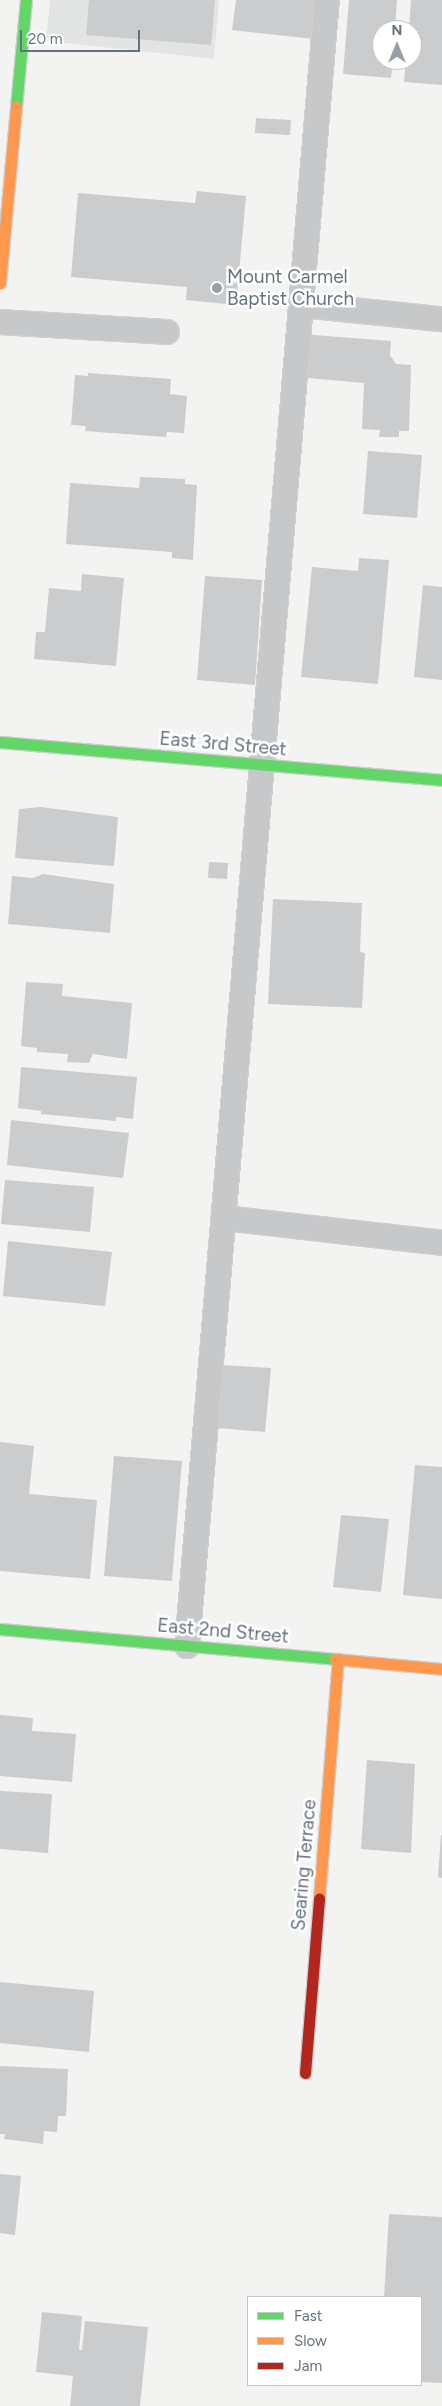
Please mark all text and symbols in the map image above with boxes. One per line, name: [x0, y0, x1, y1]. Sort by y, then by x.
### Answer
scale bar: [22, 20, 142, 52]
north arrow: [372, 20, 422, 70]
text: N: [392, 22, 402, 39]
text: 20 m: [28, 30, 62, 48]
place label: Mount Carmel Baptist Church: [227, 266, 354, 310]
marker: Mount Carmel Baptist Church: [211, 282, 223, 294]
street label: East 3rd Street: [159, 727, 287, 761]
street label: East 2nd Street: [156, 1614, 290, 1648]
street label: Searing Terrace: [287, 1798, 321, 1932]
legend: [247, 2296, 422, 2386]
text: Fast: [294, 2307, 322, 2325]
text: Slow: [294, 2332, 327, 2350]
text: Jam: [294, 2357, 322, 2375]

